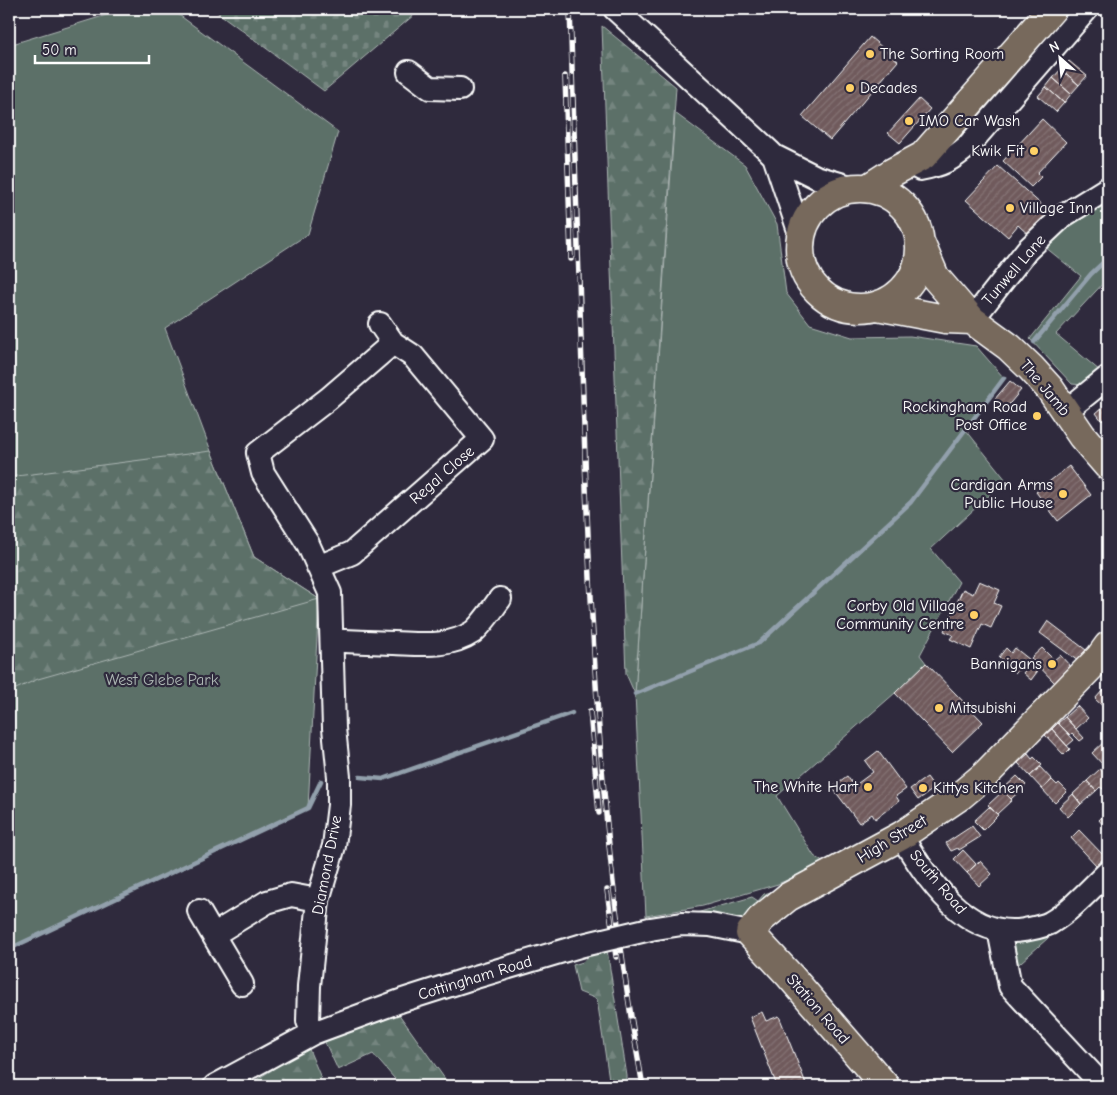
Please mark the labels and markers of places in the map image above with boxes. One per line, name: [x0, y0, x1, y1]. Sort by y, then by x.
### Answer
place label: The Sorting Room: [880, 45, 1004, 63]
marker: The Sorting Room: [864, 48, 876, 60]
place label: Decades: [860, 79, 918, 97]
marker: Decades: [844, 82, 856, 94]
place label: IMO Car Wash: [919, 112, 1020, 130]
marker: IMO Car Wash: [903, 115, 915, 127]
place label: Kwik Fit: [971, 142, 1024, 160]
marker: Kwik Fit: [1028, 145, 1040, 157]
place label: Village Inn: [1020, 199, 1093, 217]
marker: Village Inn: [1004, 202, 1016, 214]
place label: Rockingham Road Post Office: [903, 398, 1027, 434]
marker: Rockingham Road Post Office: [1031, 410, 1043, 422]
place label: Cardigan Arms Public House: [950, 476, 1053, 512]
marker: Cardigan Arms Public House: [1057, 488, 1069, 500]
place label: Corby Old Village Community Centre: [836, 597, 964, 633]
marker: Corby Old Village Community Centre: [968, 609, 980, 621]
place label: Bannigans: [970, 655, 1042, 673]
marker: Bannigans: [1046, 658, 1058, 670]
place label: Mitsubishi: [949, 699, 1017, 717]
marker: Mitsubishi: [933, 702, 945, 714]
place label: The White Hart: [753, 778, 858, 796]
place label: Kittys Kitchen: [933, 779, 1024, 797]
marker: The White Hart: [862, 781, 874, 793]
marker: Kittys Kitchen: [917, 782, 929, 794]

